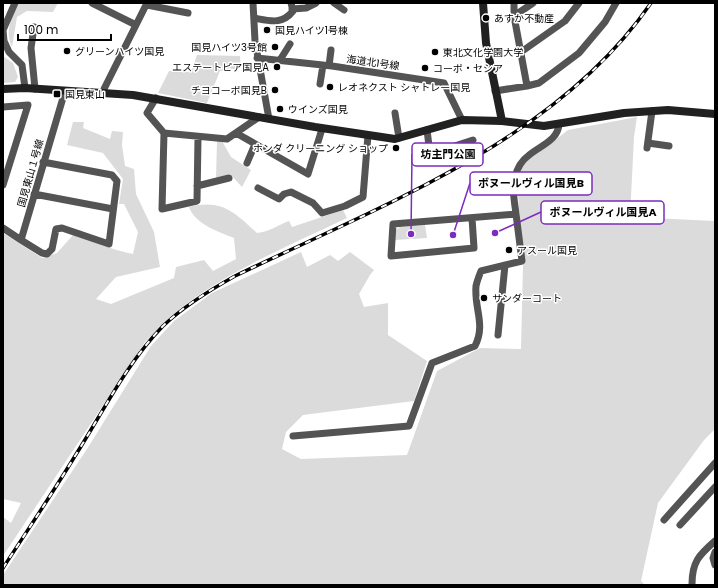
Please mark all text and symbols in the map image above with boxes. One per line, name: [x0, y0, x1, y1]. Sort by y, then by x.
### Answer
place label: あすか不動産: [494, 11, 554, 26]
marker: あすか不動産: [481, 13, 491, 23]
scale bar: [18, 16, 111, 42]
text: 100 m: [24, 21, 58, 38]
place label: 国見ハイツ1号棟: [275, 23, 348, 38]
marker: 国見ハイツ1号棟: [262, 25, 272, 35]
place label: 国見ハイツ3号館: [191, 40, 267, 55]
marker: 国見ハイツ3号館: [270, 42, 280, 52]
place label: グリーンハイツ国見: [75, 44, 164, 59]
place label: 東北文化学園大学: [443, 45, 523, 60]
marker: グリーンハイツ国見: [62, 46, 72, 56]
marker: 東北文化学園大学: [430, 47, 440, 57]
street label: 海道北1号線: [346, 51, 400, 74]
place label: エステートピア国見A: [172, 60, 269, 75]
place label: コーポ・セシア: [433, 61, 503, 76]
marker: エステートピア国見A: [272, 62, 282, 72]
marker: コーポ・セシア: [420, 63, 430, 73]
place label: レオネクスト シャトレー国見: [338, 80, 470, 95]
marker: レオネクスト シャトレー国見: [325, 82, 335, 92]
place label: チヨコーポ国見B: [191, 83, 267, 98]
marker: チヨコーポ国見B: [270, 85, 280, 95]
place label: 国見東山: [65, 87, 105, 102]
marker: 国見東山: [52, 89, 62, 99]
place label: ウインズ国見: [288, 102, 348, 117]
marker: ウインズ国見: [275, 104, 285, 114]
street label: 国見東山１号線: [14, 137, 47, 209]
place label: ホンダ クリーニング ショップ: [253, 141, 388, 156]
marker: ホンダ クリーニング ショップ: [391, 143, 401, 153]
callout: 坊主門公園: [412, 143, 483, 166]
text: 坊主門公園: [421, 146, 476, 162]
callout: ボヌールヴィル国見B: [470, 172, 592, 195]
text: ボヌールヴィル国見B: [478, 175, 584, 191]
callout: ボヌールヴィル国見A: [541, 201, 664, 224]
text: ボヌールヴィル国見A: [549, 204, 657, 220]
place label: アスール国見: [517, 243, 577, 258]
marker: アスール国見: [504, 245, 514, 255]
place label: サンダーコート: [492, 291, 562, 306]
marker: サンダーコート: [479, 293, 489, 303]

